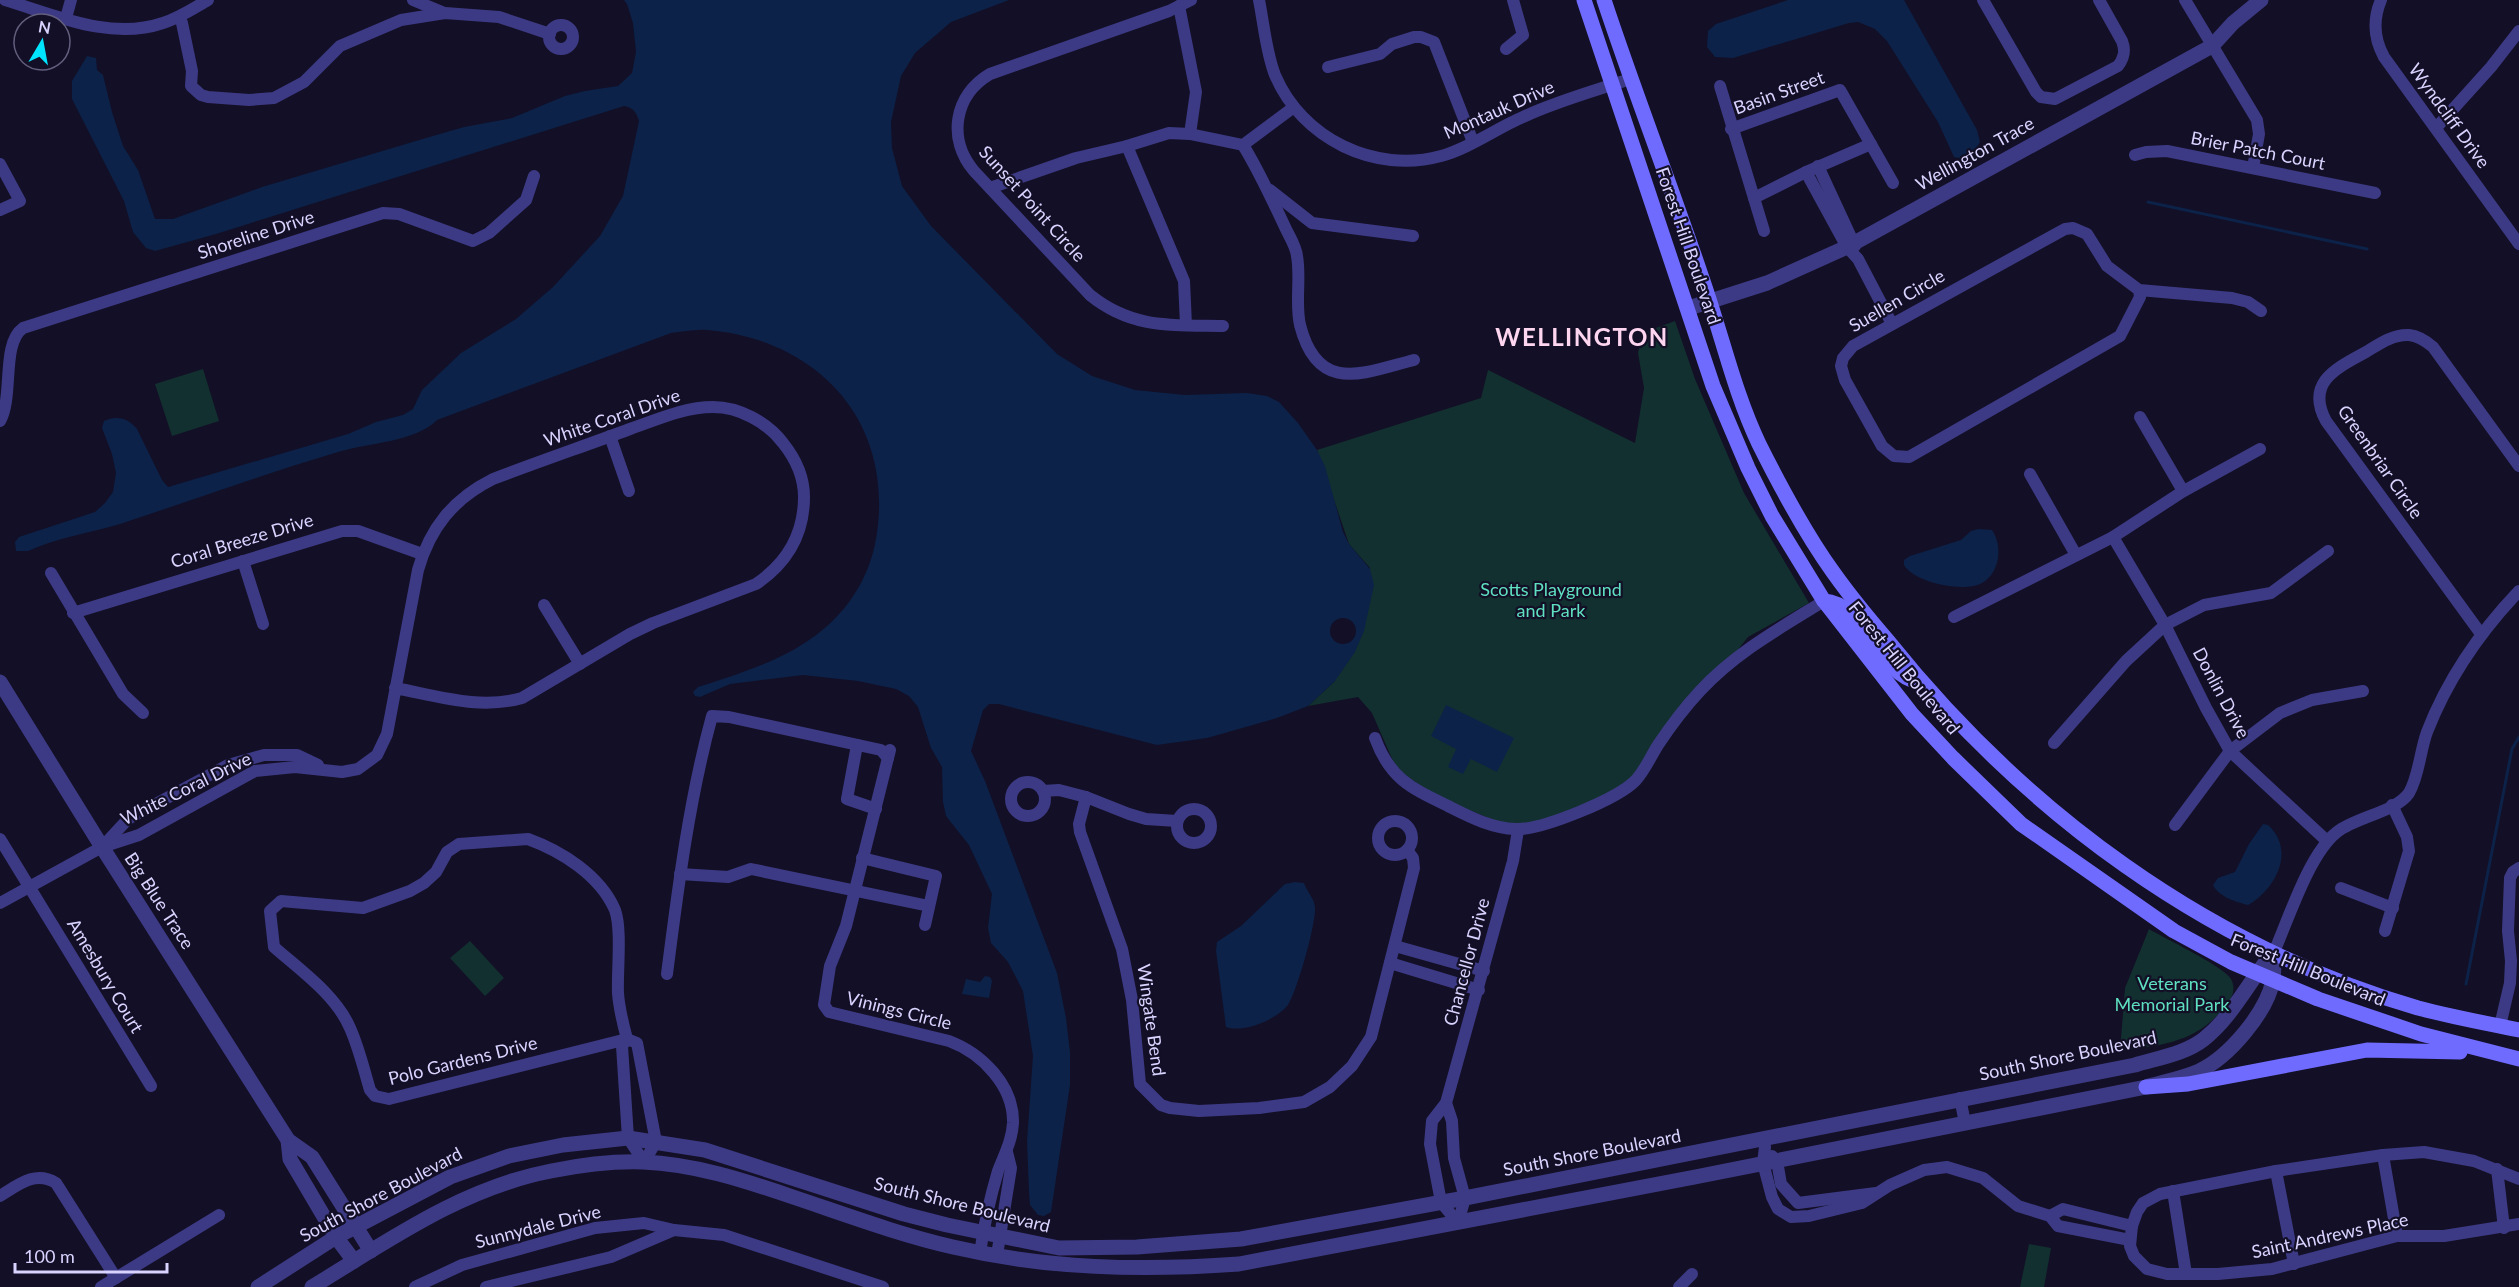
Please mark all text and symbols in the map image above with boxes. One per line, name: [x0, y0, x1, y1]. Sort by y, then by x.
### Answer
north arrow: [12, 12, 72, 72]
text: N: [37, 16, 52, 37]
street label: Wyndcliff Drive: [2404, 59, 2495, 172]
street label: Basin Street: [1730, 65, 1827, 119]
street label: Montauk Drive: [1440, 75, 1557, 143]
street label: Wellington Trace: [1911, 112, 2038, 195]
street label: Brier Patch Court: [2189, 126, 2328, 174]
street label: Sunset Point Circle: [975, 141, 1091, 266]
street label: Forest Hill Boulevard: [1652, 164, 1726, 327]
street label: Shoreline Drive: [195, 205, 317, 263]
street label: Suellen Circle: [1845, 264, 1948, 336]
district label: WELLINGTON: [1495, 322, 1669, 351]
street label: White Coral Drive: [541, 383, 683, 451]
street label: Greenbriar Circle: [2333, 400, 2428, 523]
street label: Coral Breeze Drive: [168, 508, 316, 572]
park label: Scotts Playground and Park: [1480, 578, 1622, 621]
street label: Forest Hill Boulevard: [1844, 596, 1965, 738]
street label: Donlin Drive: [2189, 643, 2255, 742]
street label: White Coral Drive: [117, 747, 254, 829]
street label: Big Blue Trace: [120, 848, 199, 953]
street label: Chancellor Drive: [1438, 895, 1494, 1028]
street label: Amesbury Court: [63, 914, 149, 1037]
street label: Forest Hill Boulevard: [2228, 928, 2389, 1010]
street label: Wingate Bend: [1133, 962, 1171, 1077]
park label: Veterans Memorial Park: [2115, 972, 2230, 1015]
street label: Vinings Circle: [844, 986, 954, 1034]
street label: South Shore Boulevard: [1977, 1025, 2159, 1085]
street label: Polo Gardens Drive: [386, 1031, 540, 1089]
street label: South Shore Boulevard: [1501, 1124, 1683, 1180]
street label: South Shore Boulevard: [296, 1142, 466, 1246]
street label: South Shore Boulevard: [872, 1171, 1053, 1237]
street label: Sunnydale Drive: [473, 1200, 603, 1252]
street label: Saint Andrews Place: [2249, 1208, 2410, 1262]
scale bar: [15, 1236, 166, 1274]
text: 100 m: [24, 1245, 75, 1267]

